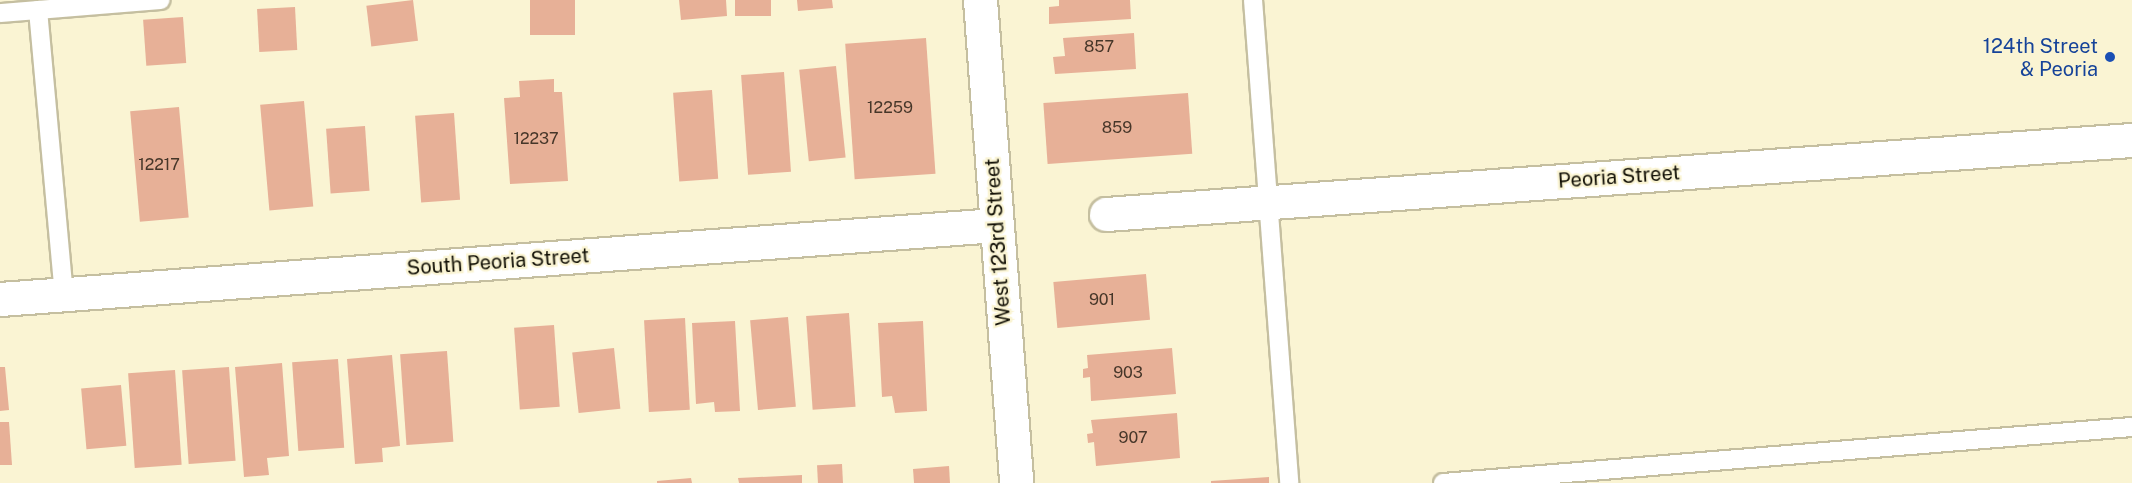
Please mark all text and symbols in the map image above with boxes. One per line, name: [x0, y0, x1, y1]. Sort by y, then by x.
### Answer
place label: 124th Street & Peoria: [1983, 34, 2098, 81]
house number: 857: [1084, 37, 1114, 57]
marker: 124th Street & Peoria: [2103, 50, 2117, 64]
house number: 12259: [867, 98, 913, 118]
house number: 859: [1102, 118, 1132, 138]
house number: 12237: [514, 129, 558, 149]
house number: 12217: [138, 155, 180, 175]
street label: West 123rd Street: [980, 158, 1016, 326]
street label: Peoria Street: [1557, 161, 1681, 193]
street label: South Peoria Street: [406, 244, 590, 280]
house number: 901: [1089, 290, 1115, 310]
house number: 903: [1113, 363, 1143, 383]
house number: 907: [1119, 428, 1147, 448]

